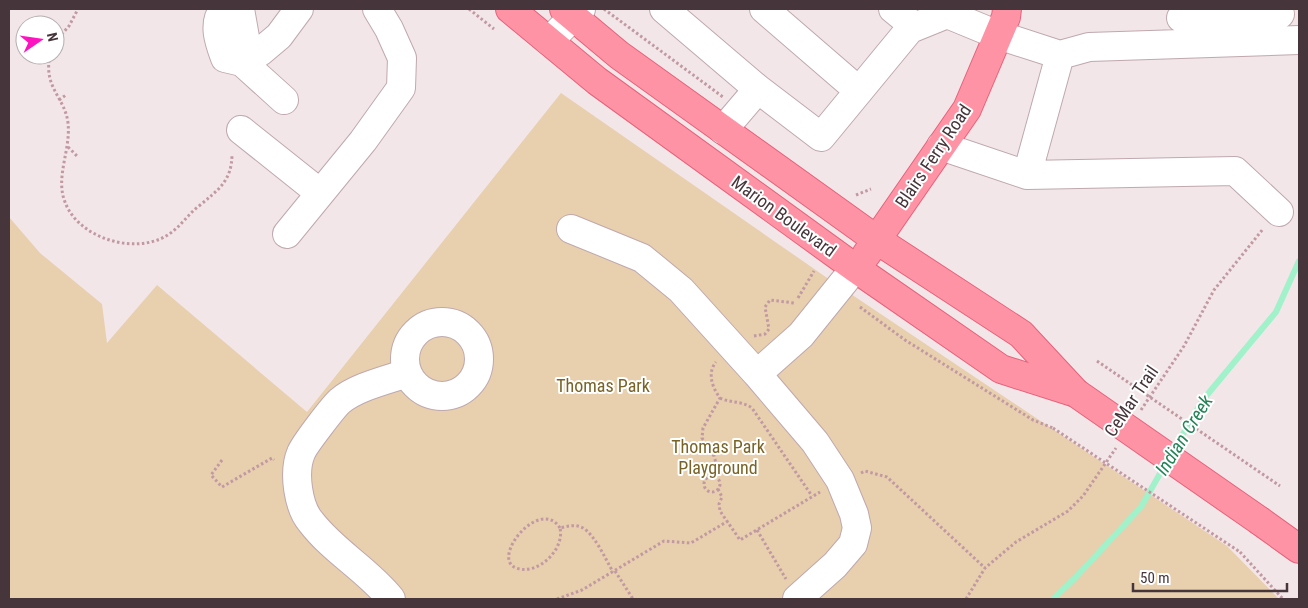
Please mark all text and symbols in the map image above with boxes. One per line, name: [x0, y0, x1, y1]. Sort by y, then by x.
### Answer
north arrow: [15, 15, 65, 65]
text: N: [44, 31, 61, 43]
street label: Blairs Ferry Road: [891, 100, 975, 212]
street label: Marion Boulevard: [728, 171, 840, 261]
street label: CeMar Trail: [1100, 362, 1162, 440]
park label: Thomas Park: [556, 375, 650, 396]
water label: Indian Creek: [1150, 390, 1218, 479]
park label: Thomas Park Playground: [671, 436, 765, 478]
scale bar: [1133, 560, 1287, 592]
text: 50 m: [1140, 569, 1170, 587]

